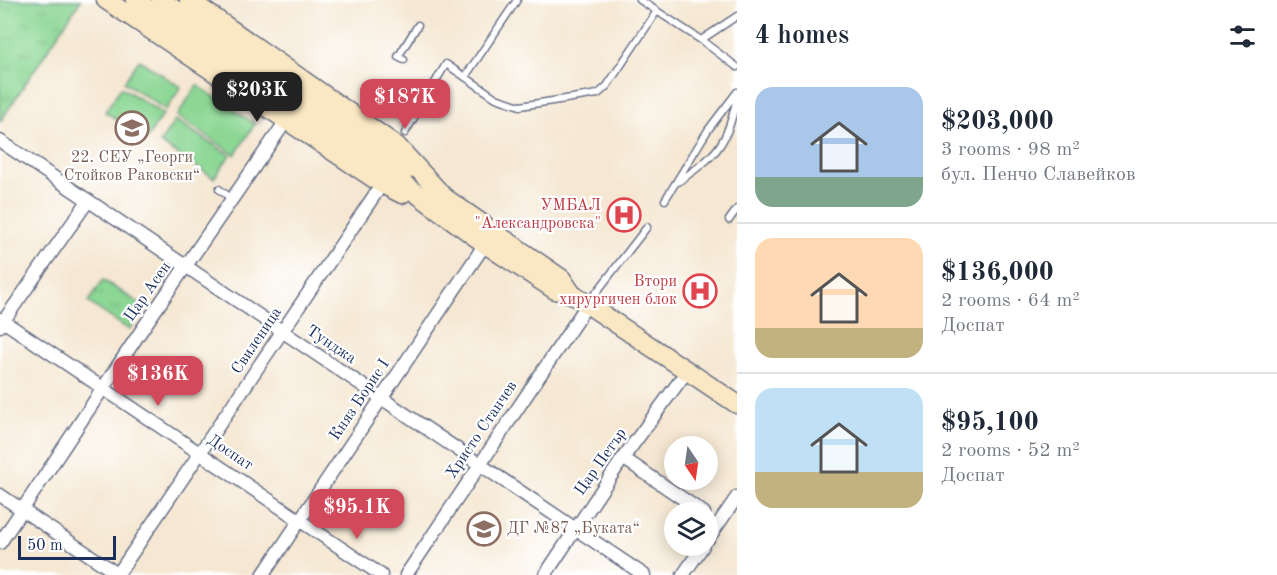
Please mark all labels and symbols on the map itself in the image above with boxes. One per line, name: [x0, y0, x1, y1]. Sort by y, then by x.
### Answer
pin: $203K: [215, 72, 299, 123]
pin: $187K: [363, 79, 447, 130]
school or university icon: 22. СЕУ „Георги Стойков Раковски“: [114, 110, 150, 146]
place label: 22. СЕУ „Георги Стойков Раковски“: [64, 150, 200, 184]
hospital icon: УМБАЛ "Александровска": [606, 197, 642, 233]
place label: УМБАЛ "Александровска": [474, 198, 601, 232]
street label: Цар Асен: [122, 259, 174, 325]
hospital icon: Втори хирургичен блок: [682, 273, 718, 309]
place label: Втори хирургичен блок: [559, 274, 677, 308]
street label: Свиленица: [229, 305, 285, 377]
street label: Тунджа: [303, 323, 359, 367]
pin: $136K: [116, 356, 200, 407]
street label: Княз Борис I: [327, 357, 393, 443]
street label: Христо Станчев: [444, 378, 520, 482]
street label: Цар Петър: [572, 426, 630, 498]
street label: Доспат: [204, 432, 256, 474]
north arrow: [664, 436, 718, 490]
pin: $95.1K: [308, 489, 406, 540]
school or university icon: ДГ №87 „Буката“: [466, 511, 502, 547]
place label: ДГ №87 „Буката“: [507, 520, 640, 537]
scale bar: [18, 533, 116, 560]

